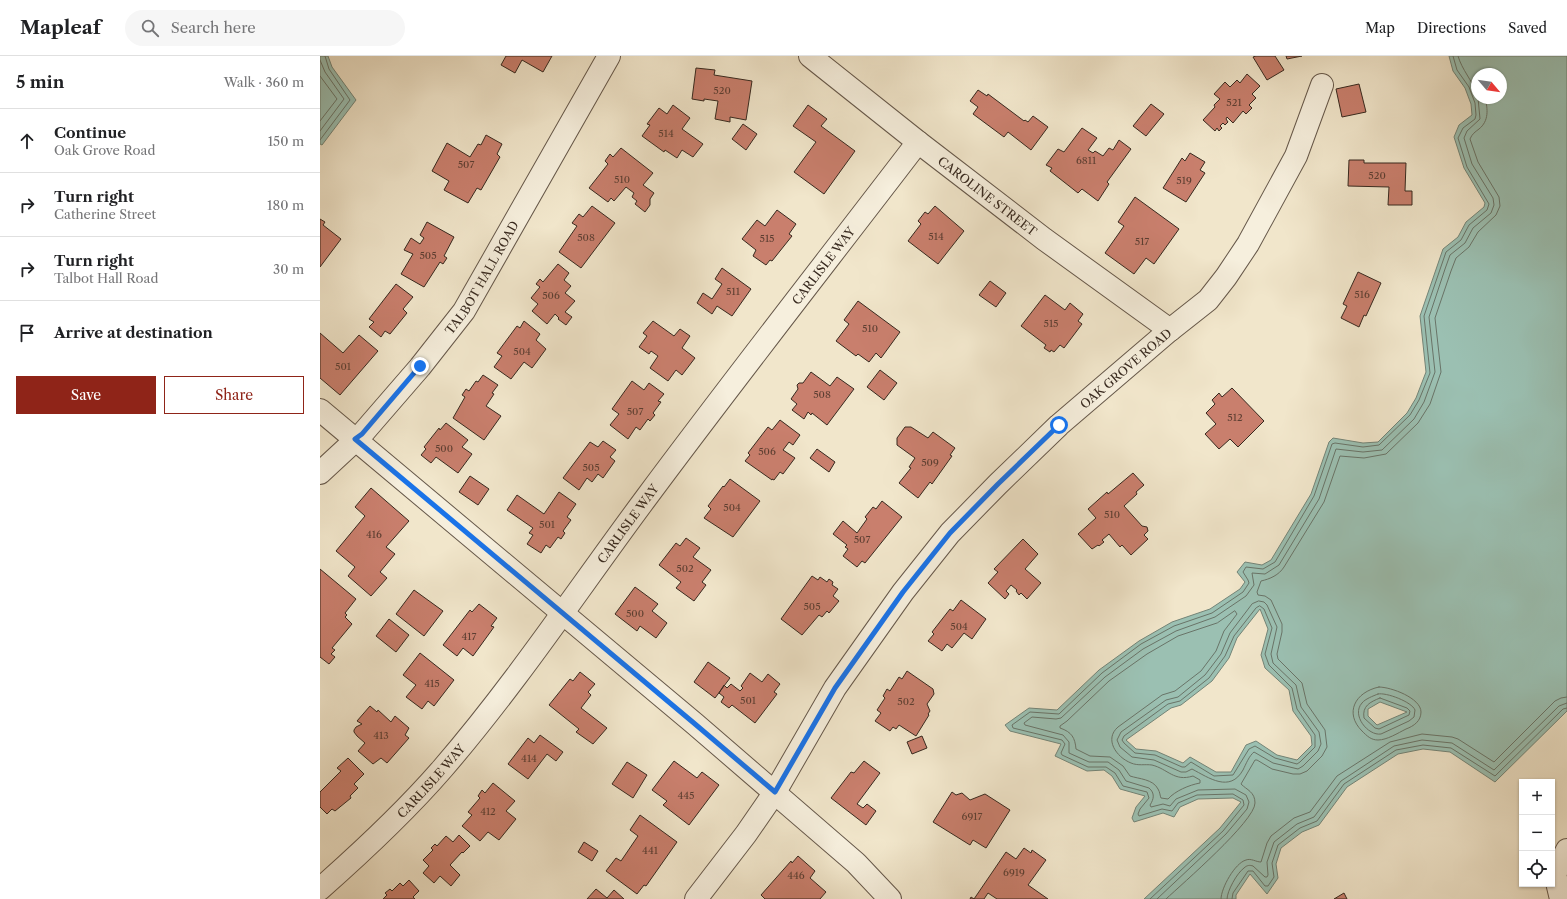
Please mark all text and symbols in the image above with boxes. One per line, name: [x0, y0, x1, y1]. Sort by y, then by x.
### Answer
search box: [125, 10, 405, 46]
text: Mapleaf: [20, 16, 101, 39]
icon: search: [139, 17, 161, 39]
text: Search here: [171, 18, 256, 37]
text: Map: [1365, 19, 1395, 37]
text: Directions: [1417, 19, 1486, 37]
text: Saved: [1508, 19, 1547, 37]
north arrow: [1471, 68, 1507, 104]
text: 5 min: [16, 72, 64, 92]
text: Walk · 360 m: [224, 74, 304, 90]
house number: 520: [713, 84, 731, 97]
house number: 521: [1226, 96, 1242, 109]
text: Continue: [54, 123, 126, 142]
house number: 514: [658, 127, 674, 140]
icon: ahead: [16, 130, 38, 152]
text: 150 m: [268, 133, 304, 149]
text: Oak Grove Road: [54, 142, 155, 158]
street label: CAROLINE STREET: [935, 153, 1040, 239]
house number: 6811: [1076, 154, 1097, 167]
house number: 507: [458, 158, 474, 171]
house number: 520: [1368, 169, 1386, 182]
house number: 510: [614, 173, 630, 186]
house number: 519: [1176, 174, 1192, 187]
text: Turn right: [54, 187, 134, 206]
icon: right: [16, 194, 38, 216]
text: 180 m: [267, 197, 304, 213]
text: Catherine Street: [54, 206, 156, 222]
street label: TALBOT HALL ROAD: [441, 218, 521, 337]
street label: CARLISLE WAY: [788, 223, 858, 307]
house number: 514: [928, 230, 944, 243]
house number: 508: [577, 231, 595, 244]
house number: 515: [759, 232, 775, 245]
house number: 517: [1135, 235, 1149, 248]
house number: 505: [419, 249, 437, 262]
text: Turn right: [54, 251, 134, 270]
icon: right: [16, 258, 38, 280]
text: 30 m: [273, 261, 304, 277]
text: Talbot Hall Road: [54, 270, 158, 286]
house number: 511: [726, 285, 741, 298]
house number: 516: [1354, 288, 1370, 301]
house number: 506: [542, 289, 560, 302]
house number: 515: [1043, 317, 1059, 330]
icon: arrive: [16, 322, 38, 344]
house number: 510: [862, 322, 878, 335]
text: Arrive at destination: [54, 323, 213, 342]
street label: OAK GROVE ROAD: [1077, 325, 1174, 412]
house number: 504: [513, 345, 531, 358]
route end: [411, 357, 429, 375]
house number: 501: [335, 360, 352, 373]
button: Save: [16, 376, 156, 414]
button: Share: [164, 376, 304, 414]
house number: 508: [813, 388, 831, 401]
house number: 507: [627, 405, 643, 418]
house number: 512: [1227, 411, 1243, 424]
route start: [1050, 416, 1068, 434]
house number: 500: [435, 442, 453, 455]
house number: 506: [758, 445, 776, 458]
house number: 509: [921, 456, 939, 469]
house number: 505: [582, 461, 600, 474]
street label: CARLISLE WAY: [594, 481, 662, 566]
house number: 504: [723, 501, 741, 514]
house number: 510: [1104, 508, 1120, 521]
house number: 501: [539, 518, 556, 531]
house number: 416: [366, 528, 382, 541]
house number: 507: [854, 533, 870, 546]
house number: 502: [676, 562, 694, 575]
house number: 505: [803, 600, 821, 613]
house number: 500: [626, 607, 644, 620]
house number: 504: [950, 620, 968, 633]
house number: 417: [462, 630, 477, 643]
house number: 415: [424, 677, 440, 690]
house number: 501: [740, 694, 757, 707]
house number: 502: [897, 695, 915, 708]
house number: 413: [373, 729, 389, 742]
street label: CARLISLE WAY: [394, 740, 468, 821]
house number: 414: [521, 752, 537, 765]
map controls: [1519, 779, 1555, 887]
button: +: [1519, 779, 1555, 815]
house number: 445: [678, 789, 695, 802]
house number: 412: [480, 805, 496, 818]
house number: 6917: [962, 810, 982, 823]
button: −: [1519, 815, 1555, 851]
house number: 441: [642, 844, 659, 857]
button: locate: [1519, 851, 1555, 887]
house number: 6919: [1003, 866, 1025, 879]
house number: 446: [787, 869, 805, 882]

